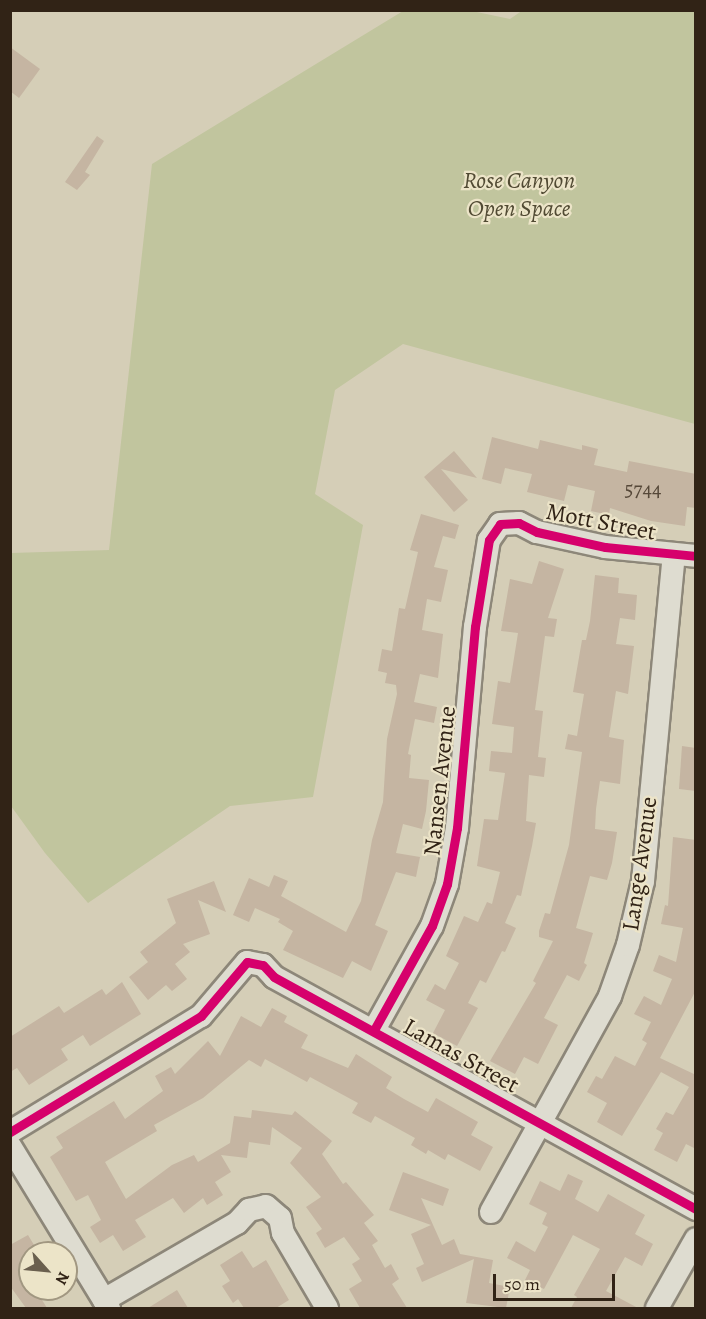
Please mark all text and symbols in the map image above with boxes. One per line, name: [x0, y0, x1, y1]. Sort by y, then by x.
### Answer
park label: Rose Canyon Open Space: [463, 167, 575, 223]
house number: 5744: [625, 476, 661, 502]
street label: Mott Street: [544, 497, 658, 547]
street label: Nansen Avenue: [418, 704, 462, 858]
street label: Lange Avenue: [616, 795, 664, 933]
street label: Lamas Street: [398, 1012, 524, 1100]
north arrow: [18, 1241, 78, 1301]
scale bar: [496, 1262, 618, 1300]
text: N: [50, 1268, 75, 1288]
text: 50 m: [504, 1272, 540, 1296]

